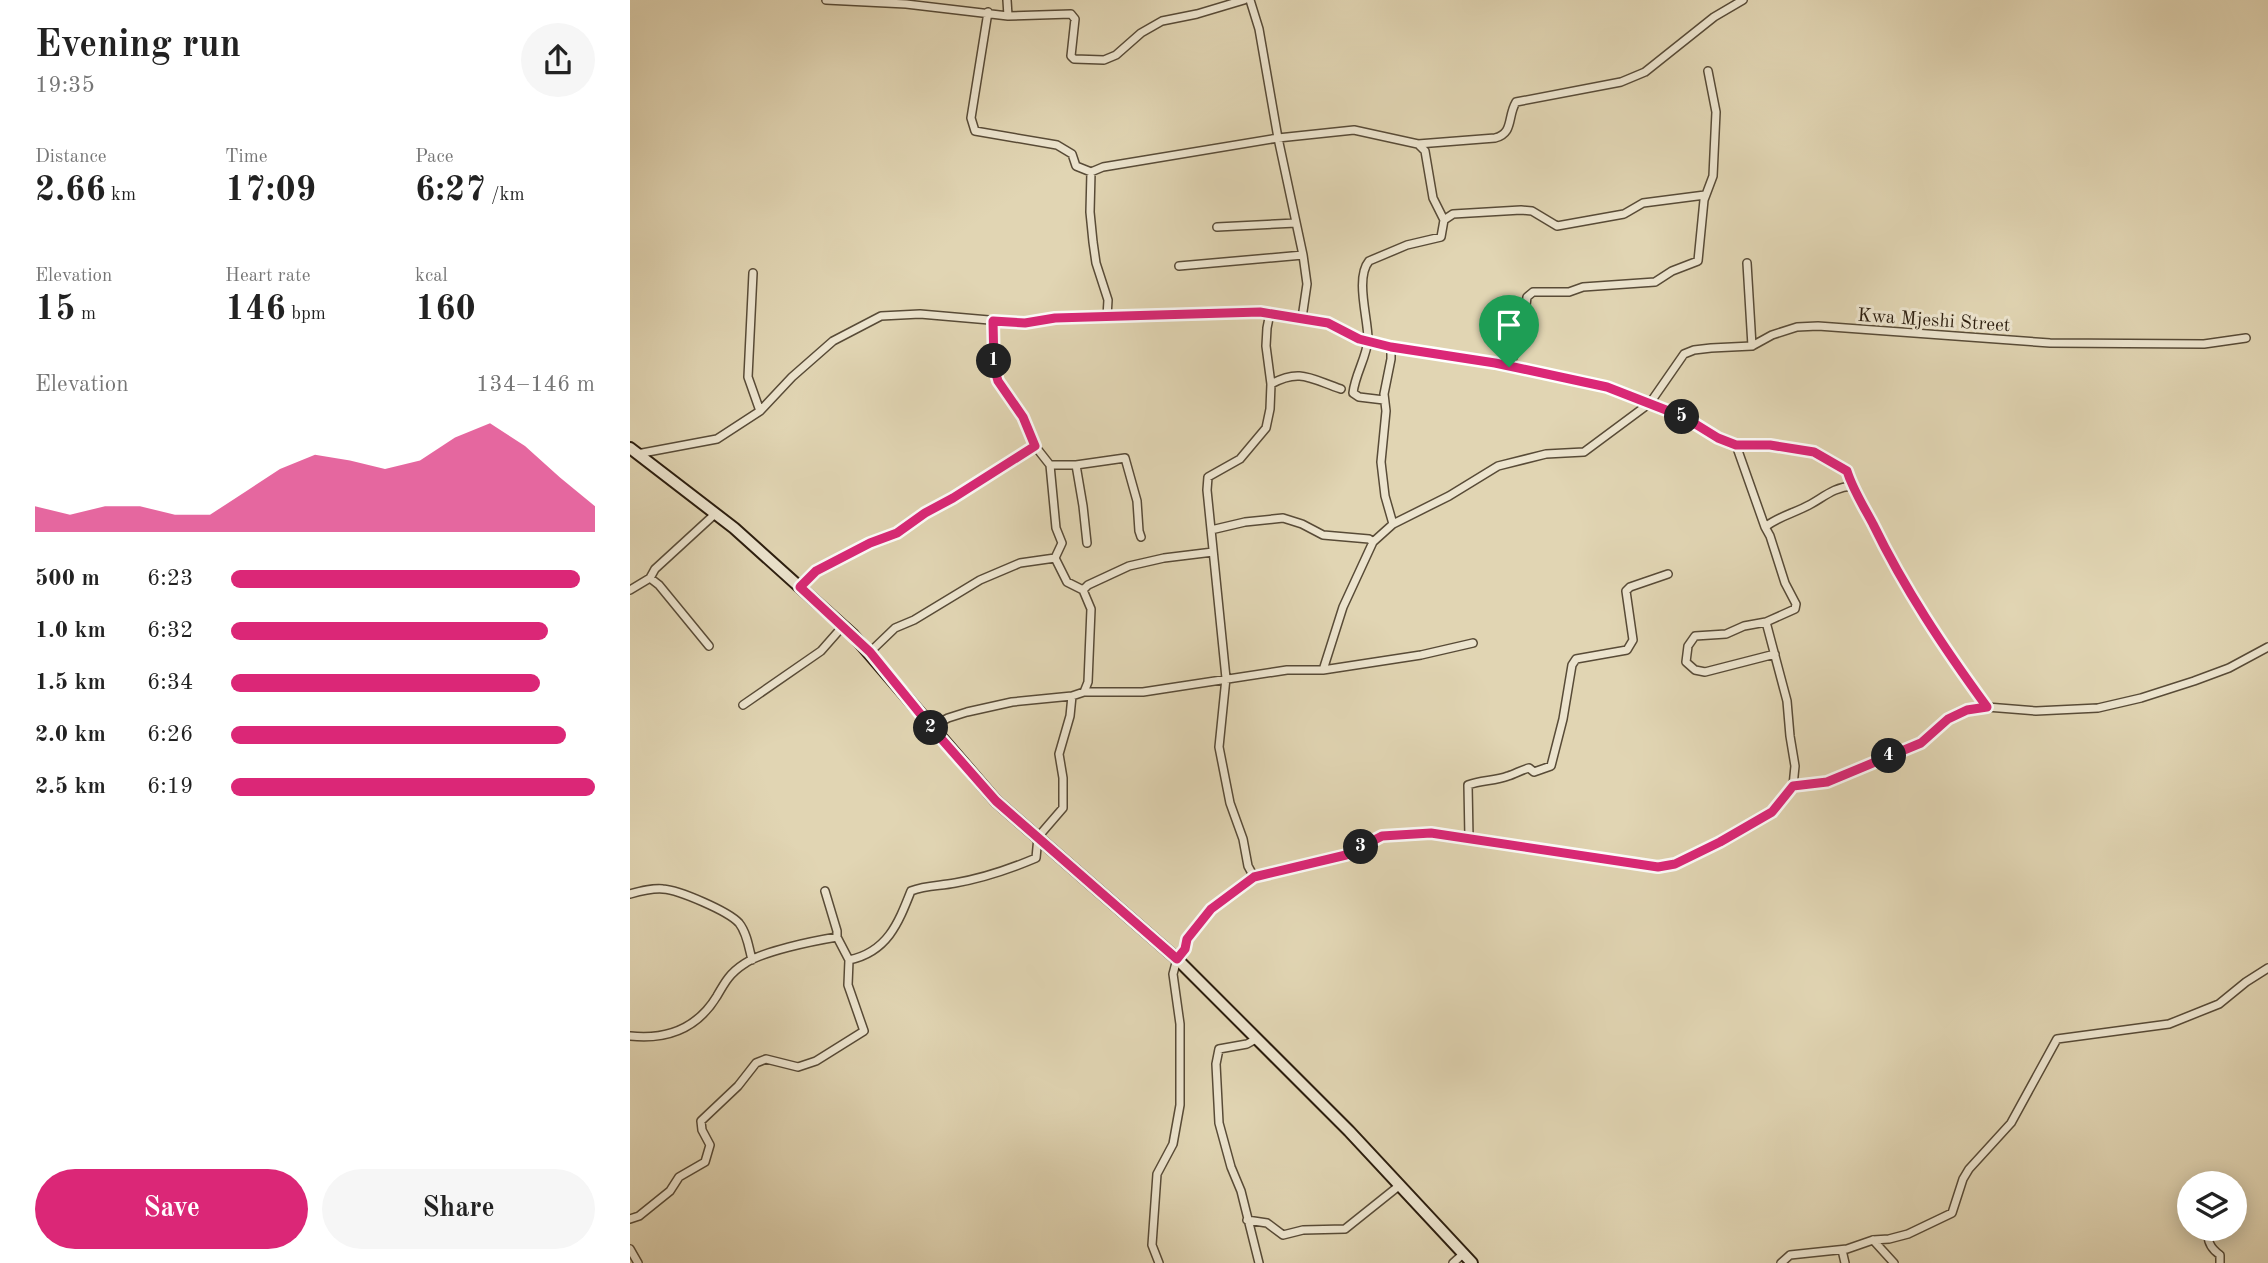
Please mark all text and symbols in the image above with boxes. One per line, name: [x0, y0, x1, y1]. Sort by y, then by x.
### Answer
button: share: [521, 23, 595, 97]
text: Evening run: [35, 27, 241, 65]
text: 19:35: [35, 74, 95, 97]
text: Distance: [35, 148, 107, 167]
text: Time: [225, 148, 268, 167]
text: Pace: [415, 148, 454, 167]
text: 2.66: [35, 173, 106, 208]
text: 17:09: [225, 173, 316, 208]
text: 6:27: [415, 173, 486, 208]
text: km: [106, 186, 136, 205]
text: /km: [486, 186, 525, 205]
text: Elevation: [35, 267, 112, 286]
text: Heart rate: [225, 267, 310, 286]
text: kcal: [415, 267, 448, 286]
text: 15: [35, 292, 76, 327]
text: 146: [225, 292, 286, 327]
text: 160: [415, 292, 476, 327]
pin: [1479, 295, 1539, 367]
text: m: [76, 305, 96, 324]
text: bpm: [286, 305, 326, 324]
icon: arrive: [1490, 306, 1528, 344]
street label: Kwa Mjeshi Street: [1857, 307, 2011, 336]
pin: 1: [976, 344, 1012, 378]
text: 1: [988, 351, 999, 370]
text: Elevation: [35, 373, 129, 396]
text: 134–146 m: [476, 373, 595, 396]
pin: 5: [1664, 400, 1700, 434]
text: 5: [1676, 407, 1687, 426]
text: 500 m: [35, 567, 100, 590]
text: 6:23: [147, 567, 193, 590]
text: 1.0 km: [35, 619, 106, 642]
text: 6:32: [147, 619, 193, 642]
text: 1.5 km: [35, 671, 106, 694]
text: 6:34: [147, 671, 193, 694]
pin: 2: [914, 710, 948, 746]
text: 2: [925, 718, 936, 737]
text: 2.0 km: [35, 723, 106, 746]
text: 6:26: [147, 723, 193, 746]
pin: 4: [1872, 738, 1906, 774]
text: 4: [1883, 746, 1894, 765]
text: 2.5 km: [35, 775, 106, 798]
text: 6:19: [147, 775, 193, 798]
pin: 3: [1344, 830, 1378, 864]
text: 3: [1355, 837, 1366, 856]
button: Save: [35, 1169, 308, 1249]
button: Share: [322, 1169, 595, 1249]
map controls: [2177, 1171, 2247, 1241]
button: layers: [2177, 1171, 2247, 1241]

